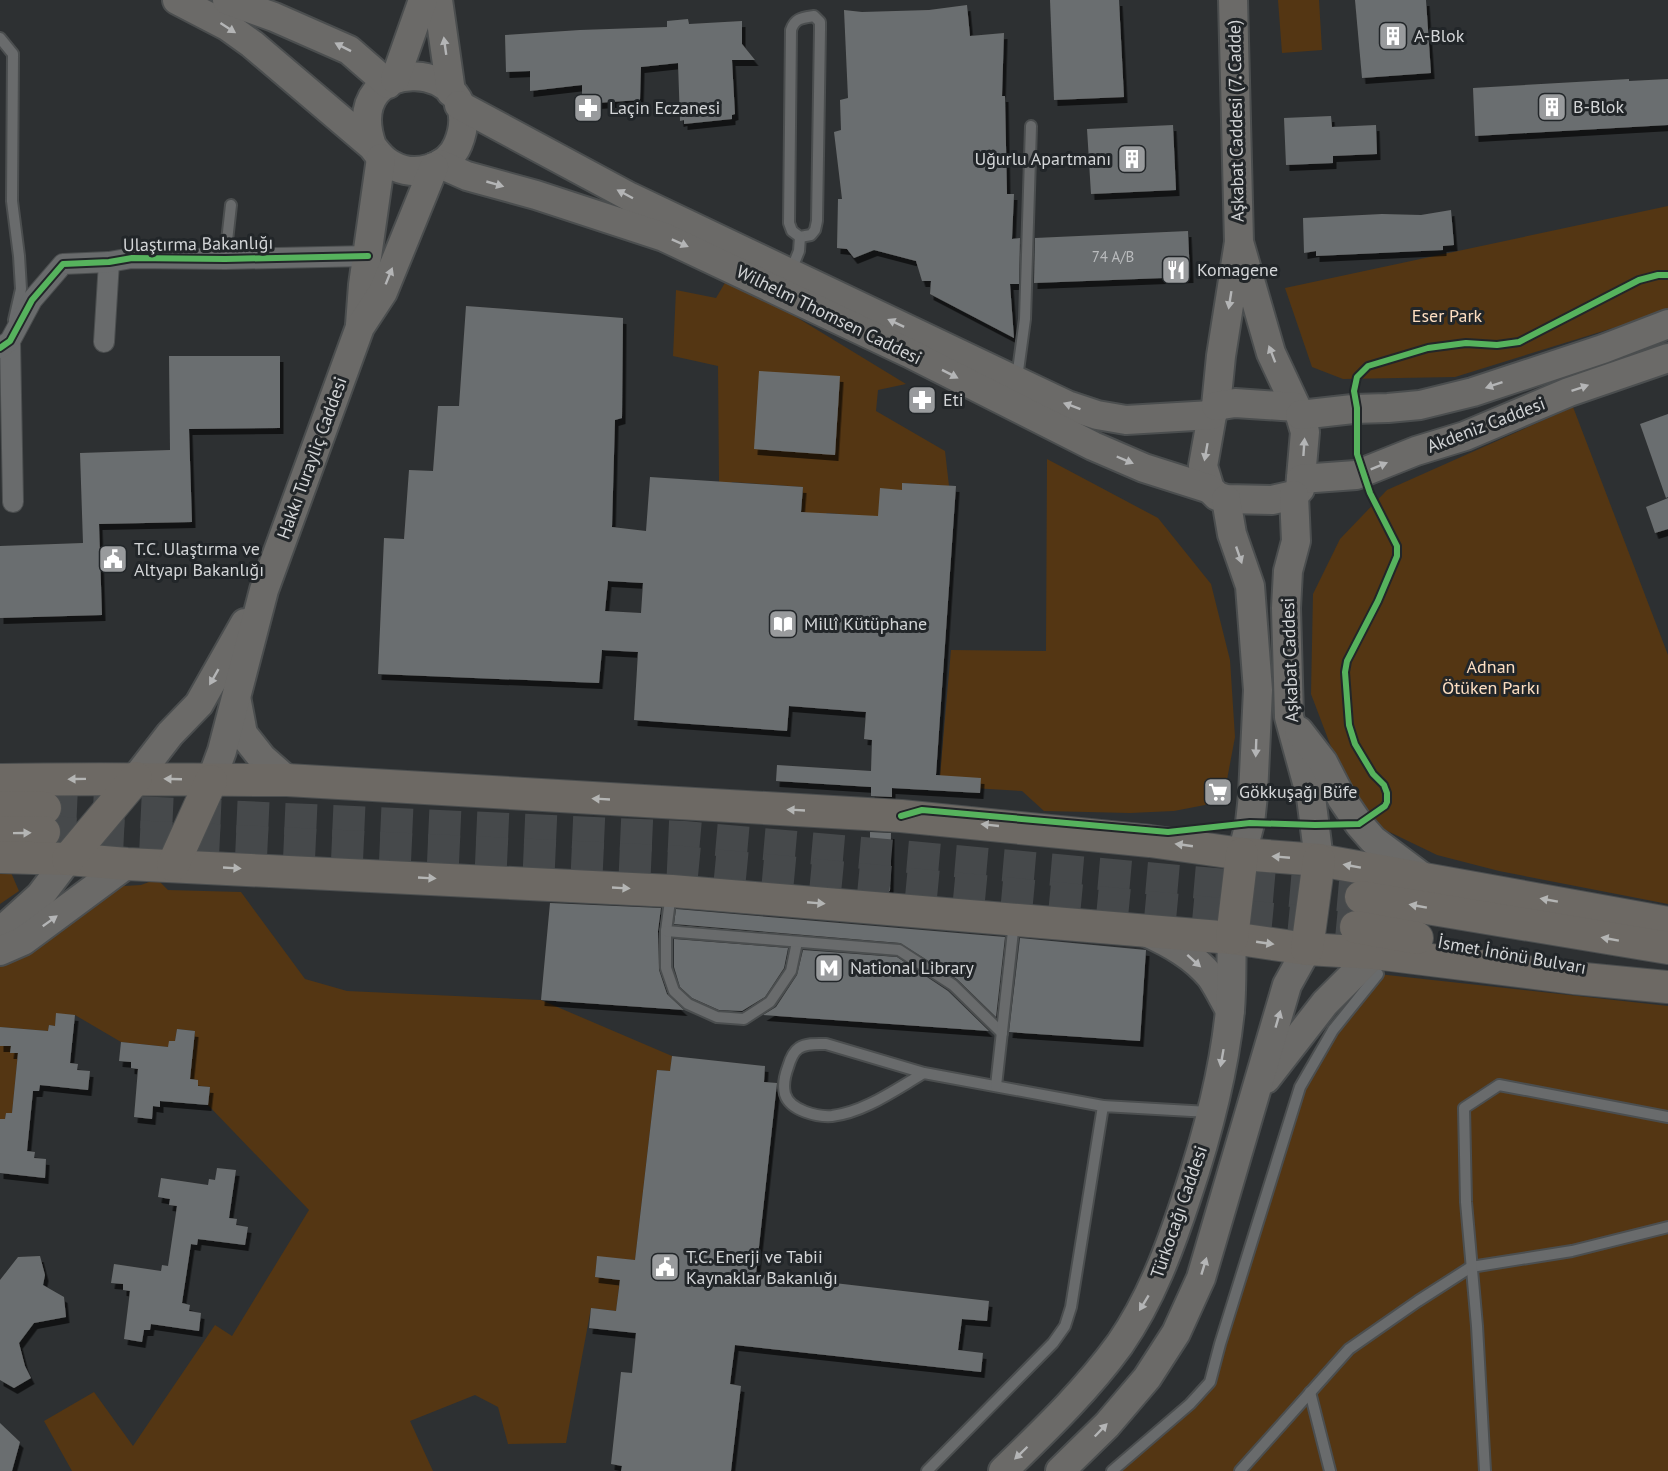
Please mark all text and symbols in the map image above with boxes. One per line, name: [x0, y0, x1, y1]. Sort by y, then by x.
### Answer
street label: Aşkabat Caddesi (7. Cadde): [1222, 20, 1249, 222]
building icon: A-Blok: [1377, 20, 1409, 52]
one-way arrow: [220, 23, 236, 34]
place label: A-Blok: [1414, 24, 1465, 47]
one-way arrow: [441, 36, 450, 55]
one-way arrow: [334, 43, 351, 52]
building icon: B-Blok: [1536, 91, 1568, 123]
pharmacy icon: Laçin Eczanesi: [572, 92, 604, 124]
place label: B-Blok: [1573, 95, 1624, 118]
place label: Laçin Eczanesi: [609, 96, 720, 119]
building icon: Uğurlu Apartmanı: [1116, 143, 1148, 175]
place label: Uğurlu Apartmanı: [974, 147, 1111, 170]
one-way arrow: [486, 180, 504, 189]
one-way arrow: [616, 189, 633, 199]
street label: Ulaştırma Bakanlığı: [123, 231, 273, 256]
one-way arrow: [671, 239, 689, 249]
house number: 74 A/B: [1092, 247, 1134, 266]
restaurant icon: Komagene: [1160, 254, 1192, 286]
place label: Komagene: [1197, 258, 1278, 281]
street label: Wilhelm Thomsen Caddesi: [733, 260, 926, 369]
one-way arrow: [384, 267, 394, 285]
one-way arrow: [1225, 291, 1234, 310]
park label: Eser Park: [1412, 304, 1483, 327]
one-way arrow: [887, 318, 904, 327]
one-way arrow: [1267, 345, 1276, 363]
one-way arrow: [942, 369, 959, 379]
street label: Hakkı Turayliç Caddesi: [271, 374, 352, 542]
one-way arrow: [1485, 381, 1503, 391]
one-way arrow: [1571, 383, 1589, 393]
pharmacy icon: Eti: [906, 384, 938, 416]
place label: Eti: [943, 388, 964, 411]
street label: Akdeniz Caddesi: [1423, 391, 1548, 458]
one-way arrow: [1063, 401, 1081, 411]
one-way arrow: [1299, 438, 1309, 457]
one-way arrow: [1201, 443, 1210, 462]
one-way arrow: [1116, 456, 1134, 465]
one-way arrow: [1370, 461, 1388, 470]
place label: T.C. Ulaştırma ve Altyapı Bakanlığı: [134, 537, 264, 581]
public building icon: T.C. Ulaştırma ve Altyapı Bakanlığı: [97, 543, 129, 575]
one-way arrow: [1235, 547, 1245, 565]
street label: Aşkabat Caddesi: [1276, 597, 1303, 723]
library icon: Millî Kütüphane: [767, 608, 799, 640]
place label: Millî Kütüphane: [804, 612, 927, 635]
park label: Adnan Ötüken Parkı: [1442, 655, 1540, 699]
one-way arrow: [209, 669, 219, 686]
one-way arrow: [1251, 739, 1260, 758]
one-way arrow: [68, 774, 87, 784]
one-way arrow: [164, 775, 183, 784]
supermarket icon: Gökkuşağı Büfe: [1202, 776, 1234, 808]
place label: Gökkuşağı Büfe: [1239, 780, 1357, 803]
one-way arrow: [592, 794, 611, 803]
one-way arrow: [786, 806, 805, 815]
one-way arrow: [981, 820, 1000, 830]
one-way arrow: [13, 828, 32, 837]
one-way arrow: [1175, 841, 1194, 850]
one-way arrow: [1271, 852, 1290, 862]
one-way arrow: [1342, 861, 1361, 870]
one-way arrow: [222, 863, 241, 872]
one-way arrow: [417, 873, 436, 882]
one-way arrow: [612, 883, 631, 893]
one-way arrow: [1539, 896, 1558, 905]
one-way arrow: [806, 898, 825, 908]
one-way arrow: [1408, 902, 1427, 911]
one-way arrow: [41, 915, 57, 927]
street label: İsmet İnönü Bulvarı: [1436, 930, 1588, 979]
one-way arrow: [1601, 934, 1620, 943]
one-way arrow: [1256, 938, 1275, 947]
metro station icon: National Library: [813, 952, 845, 984]
one-way arrow: [1186, 954, 1201, 968]
place label: National Library: [850, 956, 974, 979]
one-way arrow: [1274, 1010, 1283, 1028]
one-way arrow: [1217, 1049, 1226, 1068]
street label: Türkocağı Caddesi: [1145, 1143, 1212, 1281]
place label: T.C. Enerji ve Tabii Kaynaklar Bakanlığı: [686, 1245, 838, 1289]
public building icon: T.C. Enerji ve Tabii Kaynaklar Bakanlığı: [649, 1251, 681, 1283]
one-way arrow: [1200, 1257, 1209, 1275]
one-way arrow: [1139, 1295, 1149, 1312]
one-way arrow: [1094, 1423, 1108, 1437]
one-way arrow: [1014, 1446, 1028, 1460]

